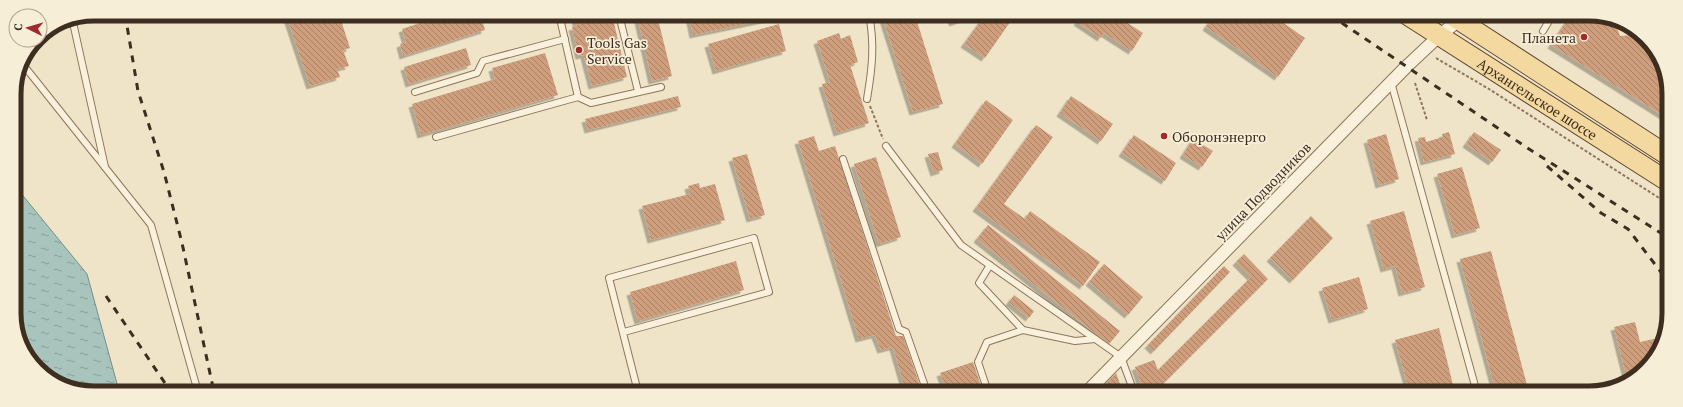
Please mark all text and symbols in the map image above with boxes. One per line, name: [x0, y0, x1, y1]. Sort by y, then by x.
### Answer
north arrow: [8, 8, 48, 48]
text: С: [11, 23, 25, 31]
place label: Планета: [1522, 28, 1576, 47]
marker: Планета: [1579, 32, 1589, 42]
place label: Tools Gas Service: [587, 33, 647, 68]
marker: Tools Gas Service: [574, 45, 584, 55]
street label: Архангельское шоссе: [1474, 53, 1601, 144]
place label: Оборонэнерго: [1172, 127, 1266, 146]
marker: Оборонэнерго: [1159, 131, 1169, 141]
street label: улица Подводников: [1210, 138, 1315, 245]

